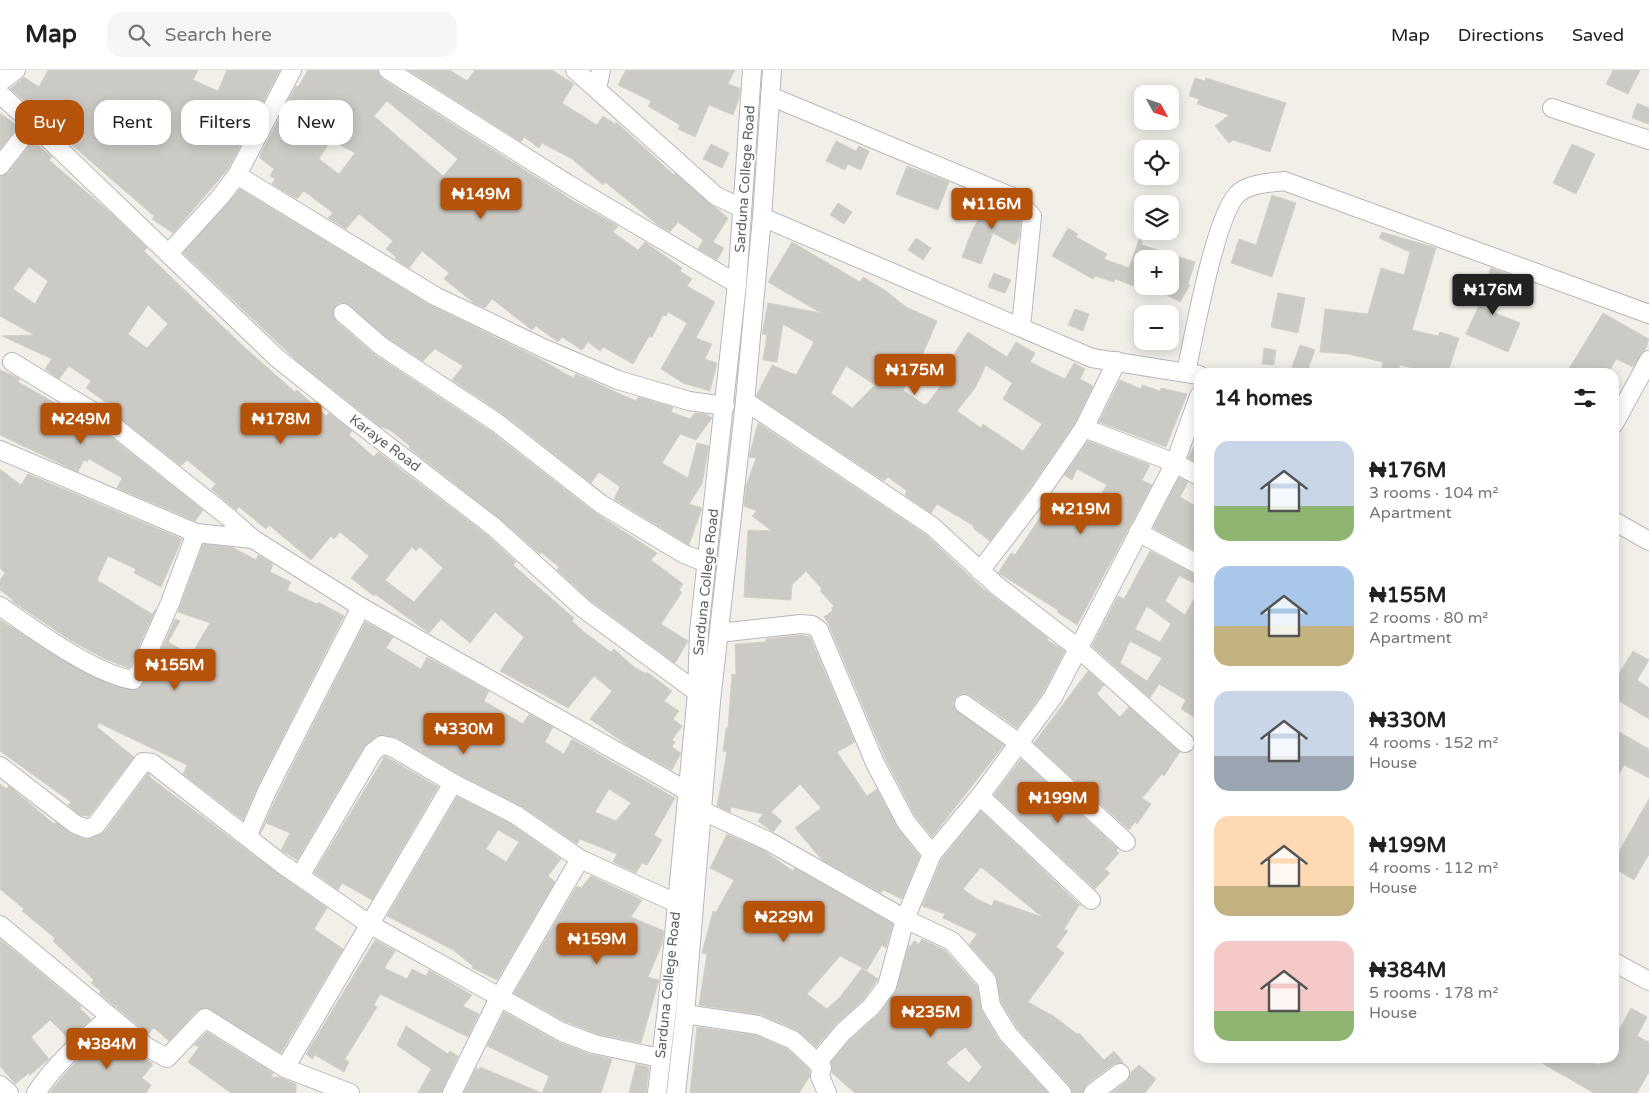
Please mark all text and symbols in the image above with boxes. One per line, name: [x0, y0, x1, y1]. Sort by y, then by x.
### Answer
search box: [107, 12, 457, 57]
text: Map: [25, 20, 77, 49]
icon: search: [125, 21, 153, 49]
text: Search here: [165, 24, 272, 46]
text: Map: [1391, 24, 1430, 46]
text: Directions: [1458, 24, 1544, 46]
text: Saved: [1572, 24, 1624, 46]
north arrow: [1134, 85, 1179, 130]
map controls: [1134, 85, 1179, 350]
chip: Buy: [15, 100, 84, 145]
chip: Rent: [94, 100, 171, 145]
chip: Filters: [181, 100, 269, 145]
chip: New: [279, 100, 353, 145]
street label: Sarduna College Road: [731, 105, 759, 253]
button: locate: [1134, 140, 1179, 185]
pin: ₦149M: [446, 178, 516, 220]
text: ₦149M: [451, 184, 511, 204]
pin: ₦116M: [957, 188, 1027, 230]
text: ₦116M: [962, 194, 1022, 214]
button: layers: [1134, 195, 1179, 240]
button: +: [1134, 250, 1179, 295]
pin: ₦176M: [1458, 274, 1528, 316]
text: ₦176M: [1463, 280, 1523, 300]
button: −: [1134, 305, 1179, 350]
pin: ₦175M: [880, 354, 950, 396]
text: ₦175M: [885, 360, 945, 380]
icon: filters: [1571, 384, 1599, 412]
text: 14 homes: [1214, 386, 1313, 411]
pin: ₦249M: [46, 402, 116, 445]
pin: ₦178M: [246, 402, 316, 445]
text: ₦249M: [51, 409, 111, 429]
text: ₦178M: [251, 409, 311, 429]
street label: Karaye Road: [346, 411, 424, 475]
text: ₦176M: [1369, 458, 1446, 483]
icon: home: [1254, 461, 1314, 521]
text: 3 rooms · 104 m²: [1369, 483, 1498, 503]
pin: ₦219M: [1046, 492, 1116, 535]
text: ₦219M: [1051, 499, 1111, 519]
text: Apartment: [1369, 503, 1452, 523]
street label: Sarduna College Road: [690, 508, 722, 656]
text: ₦155M: [1369, 583, 1446, 608]
icon: home: [1254, 586, 1314, 646]
text: 2 rooms · 80 m²: [1369, 608, 1488, 628]
text: Apartment: [1369, 628, 1452, 648]
pin: ₦155M: [140, 648, 210, 691]
text: ₦155M: [145, 655, 205, 675]
text: ₦330M: [1369, 708, 1446, 733]
icon: home: [1254, 711, 1314, 771]
pin: ₦330M: [429, 712, 499, 755]
text: ₦330M: [434, 719, 494, 739]
text: 4 rooms · 152 m²: [1369, 733, 1498, 753]
text: House: [1369, 753, 1417, 773]
pin: ₦199M: [1023, 782, 1093, 824]
text: ₦199M: [1028, 788, 1088, 808]
text: ₦199M: [1369, 833, 1446, 858]
icon: home: [1254, 836, 1314, 896]
text: 4 rooms · 112 m²: [1369, 858, 1498, 878]
text: House: [1369, 878, 1417, 898]
pin: ₦229M: [749, 900, 819, 943]
text: ₦229M: [754, 907, 814, 927]
street label: Sarduna College Road: [652, 911, 684, 1059]
pin: ₦159M: [562, 922, 632, 965]
text: ₦159M: [567, 929, 627, 949]
text: ₦384M: [1369, 958, 1446, 983]
icon: home: [1254, 961, 1314, 1021]
text: 5 rooms · 178 m²: [1369, 983, 1498, 1003]
pin: ₦235M: [896, 996, 966, 1038]
text: ₦235M: [901, 1002, 961, 1022]
text: House: [1369, 1003, 1417, 1023]
pin: ₦384M: [72, 1028, 142, 1070]
text: ₦384M: [77, 1034, 137, 1054]

